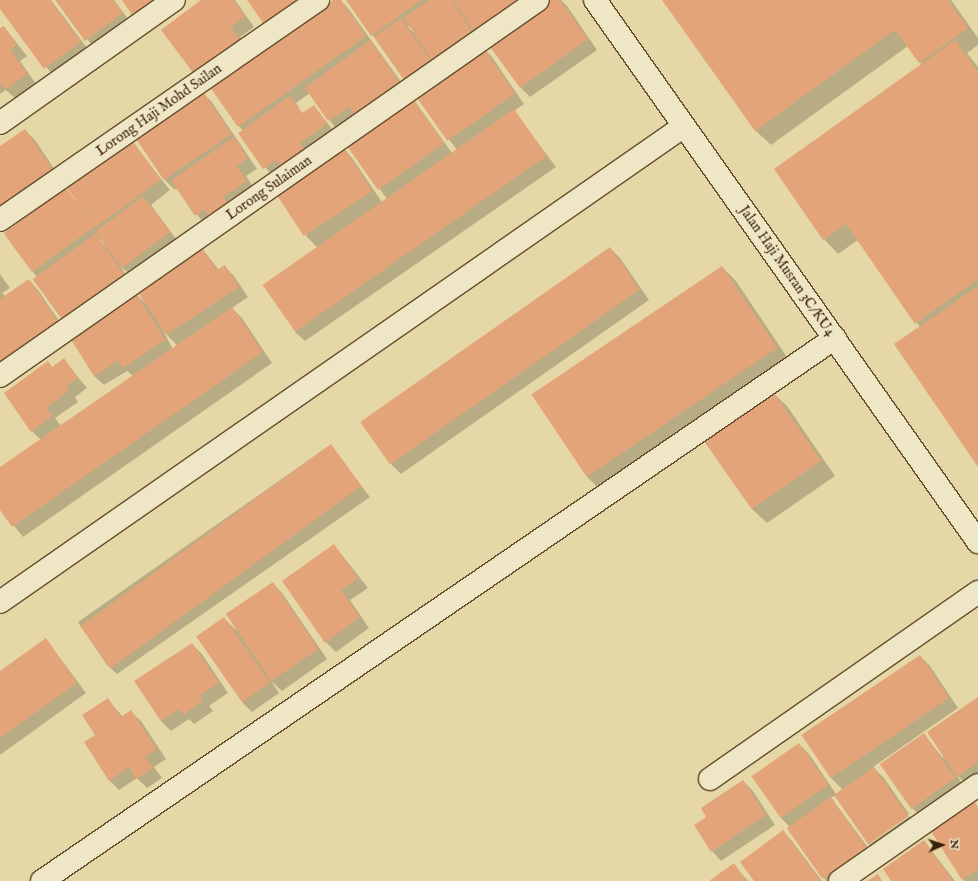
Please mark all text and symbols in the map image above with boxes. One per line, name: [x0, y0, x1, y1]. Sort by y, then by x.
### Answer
street label: Lorong Haji Mohd Sailan: [93, 60, 225, 160]
street label: Lorong Sulaiman: [223, 152, 315, 224]
street label: Jalan Haji Musran 3C/KU4: [736, 202, 838, 340]
north arrow: [922, 825, 962, 865]
text: N: [947, 839, 961, 849]

